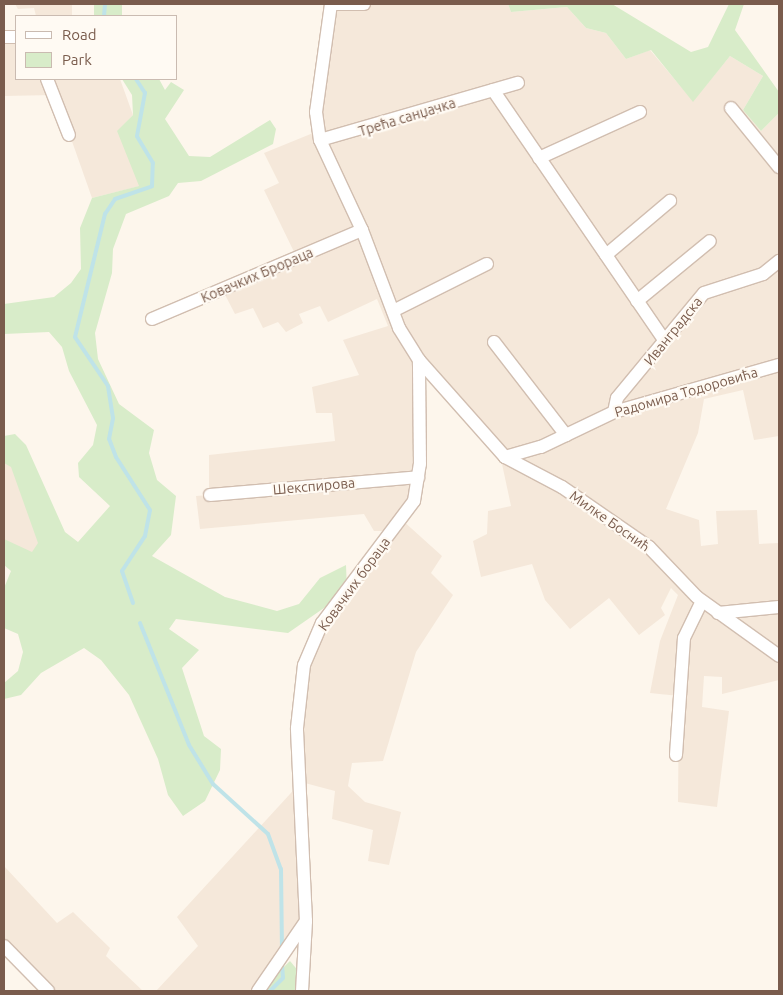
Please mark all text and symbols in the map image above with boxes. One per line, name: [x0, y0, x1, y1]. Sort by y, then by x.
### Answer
legend: [15, 15, 178, 80]
text: Road: [62, 26, 97, 43]
text: Park: [62, 51, 92, 68]
street label: Трећа санџачка: [356, 94, 458, 140]
street label: Ковачких Брораца: [198, 244, 316, 306]
street label: Иванградска: [640, 293, 706, 369]
street label: Радомира Тодоровића: [612, 364, 760, 420]
street label: Шекспирова: [272, 474, 356, 498]
street label: Милке Боснић: [567, 487, 653, 555]
street label: Ковачких бораца: [314, 534, 394, 634]

